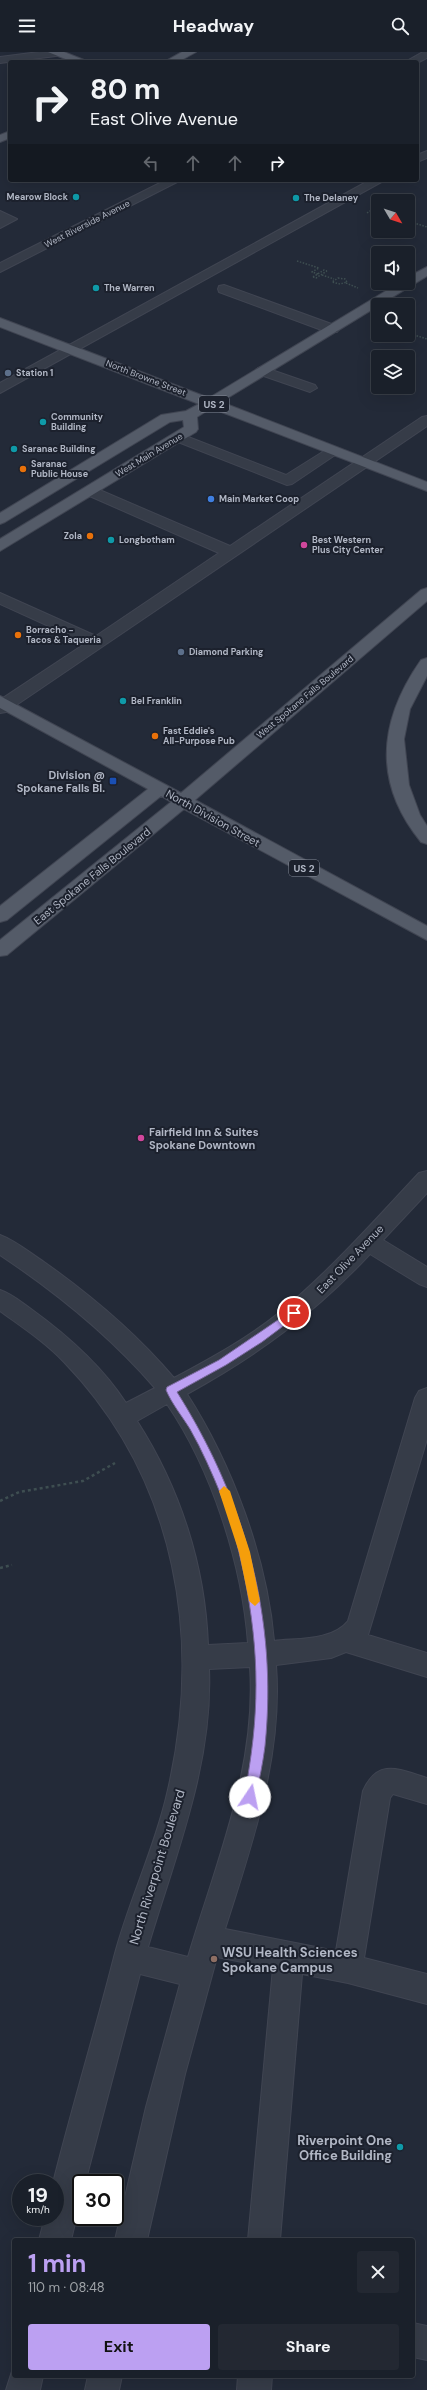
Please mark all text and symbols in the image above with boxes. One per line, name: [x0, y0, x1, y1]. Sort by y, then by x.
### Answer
text: Headway: [173, 14, 254, 38]
icon: menu: [16, 15, 38, 37]
icon: search: [389, 15, 411, 37]
text: 80 m: [90, 71, 160, 108]
icon: right: [24, 76, 76, 128]
text: East Olive Avenue: [90, 107, 238, 131]
icon: left: [140, 152, 162, 174]
icon: ahead: [182, 152, 204, 174]
icon: ahead: [224, 152, 246, 174]
icon: right: [266, 152, 288, 174]
place label: Mearow Block: [7, 191, 69, 203]
marker: Mearow Block: [71, 192, 81, 202]
place label: The Delaney: [304, 192, 359, 204]
marker: The Delaney: [291, 193, 301, 203]
north arrow: [371, 194, 415, 238]
map controls: [371, 194, 415, 394]
street label: West Riverside Avenue: [42, 197, 132, 251]
button: sound: [371, 246, 415, 290]
place label: The Warren: [104, 282, 155, 294]
marker: The Warren: [91, 283, 101, 293]
button: search: [371, 298, 415, 342]
button: layers: [371, 350, 415, 394]
street label: North Browne Street: [104, 357, 188, 399]
place label: Station 1: [16, 367, 53, 379]
marker: Station 1: [3, 368, 13, 378]
road number: US 2: [199, 396, 229, 412]
place label: Community Building: [51, 411, 104, 433]
marker: Community Building: [38, 417, 48, 427]
street label: West Main Avenue: [113, 430, 185, 480]
place label: Saranac Building: [22, 443, 96, 455]
marker: Saranac Building: [9, 444, 19, 454]
place label: Saranac Public House: [31, 458, 89, 480]
marker: Saranac Public House: [18, 464, 28, 474]
place label: Main Market Coop: [219, 493, 299, 505]
marker: Main Market Coop: [206, 494, 216, 504]
place label: Zola: [64, 530, 82, 542]
marker: Zola: [85, 531, 95, 541]
place label: Longbotham: [119, 534, 175, 546]
place label: Best Western Plus City Center: [312, 534, 384, 556]
marker: Longbotham: [106, 535, 116, 545]
marker: Best Western Plus City Center: [299, 540, 309, 550]
place label: Borracho - Tacos & Taqueria: [26, 624, 101, 646]
marker: Borracho - Tacos & Taqueria: [13, 630, 23, 640]
place label: Diamond Parking: [189, 646, 263, 658]
marker: Diamond Parking: [176, 647, 186, 657]
street label: West Spokane Falls Boulevard: [254, 653, 356, 741]
place label: Bel Franklin: [131, 695, 182, 707]
marker: Bel Franklin: [118, 696, 128, 706]
place label: Fast Eddie's All-Purpose Pub: [163, 725, 235, 747]
marker: Fast Eddie's All-Purpose Pub: [150, 731, 160, 741]
place label: Division @ Spokane Falls Bl.: [17, 768, 105, 795]
marker: Division @ Spokane Falls Bl.: [108, 776, 118, 786]
street label: North Division Street: [163, 786, 263, 850]
street label: East Spokane Falls Boulevard: [31, 824, 153, 928]
road number: US 2: [289, 860, 319, 876]
place label: Fairfield Inn & Suites Spokane Downtown: [149, 1125, 259, 1152]
marker: Fairfield Inn & Suites Spokane Downtown: [136, 1133, 146, 1143]
street label: East Olive Avenue: [314, 1222, 386, 1296]
pin: [277, 1296, 311, 1330]
icon: arrive: [283, 1302, 305, 1324]
position arrow: [229, 1776, 271, 1818]
street label: North Riverpoint Boulevard: [125, 1787, 189, 1947]
place label: WSU Health Sciences Spokane Campus: [222, 1944, 358, 1976]
marker: WSU Health Sciences Spokane Campus: [209, 1954, 219, 1964]
place label: Riverpoint One Office Building: [297, 2132, 392, 2164]
marker: Riverpoint One Office Building: [395, 2142, 405, 2152]
speed limit sign: 30: [72, 2174, 124, 2226]
text: 19: [28, 2182, 48, 2208]
text: km/h: [26, 2203, 50, 2216]
text: 1 min: [28, 2248, 86, 2279]
button: close: [357, 2251, 399, 2293]
text: 110 m · 08:48: [28, 2279, 105, 2296]
button: Exit: [28, 2324, 210, 2370]
button: Share: [218, 2324, 399, 2370]

